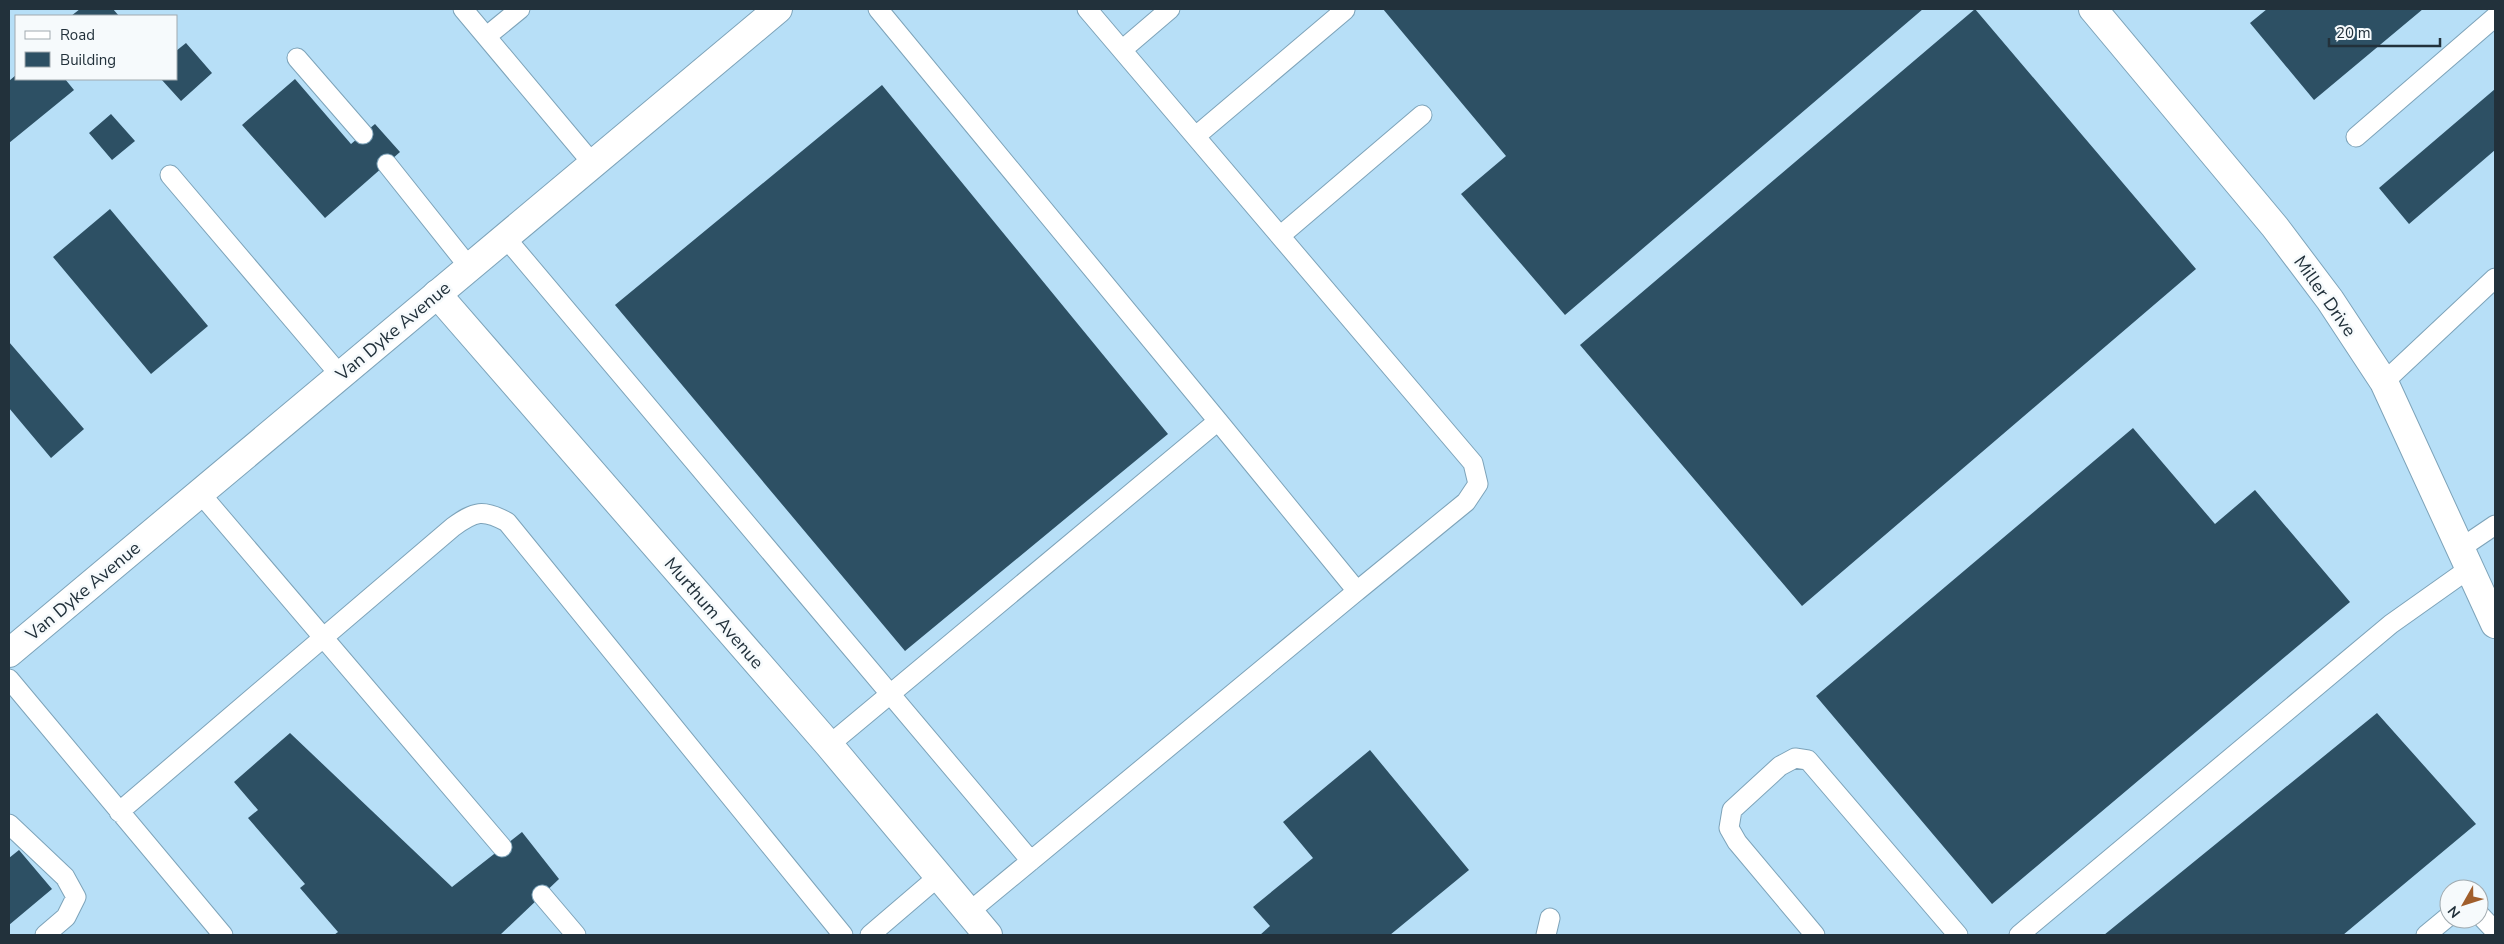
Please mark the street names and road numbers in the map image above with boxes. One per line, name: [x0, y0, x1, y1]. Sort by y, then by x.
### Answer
street label: Miller Drive: [2288, 251, 2362, 341]
street label: Van Dyke Avenue: [330, 276, 455, 387]
street label: Van Dyke Avenue: [20, 536, 145, 647]
street label: Murthum Avenue: [659, 552, 769, 674]

